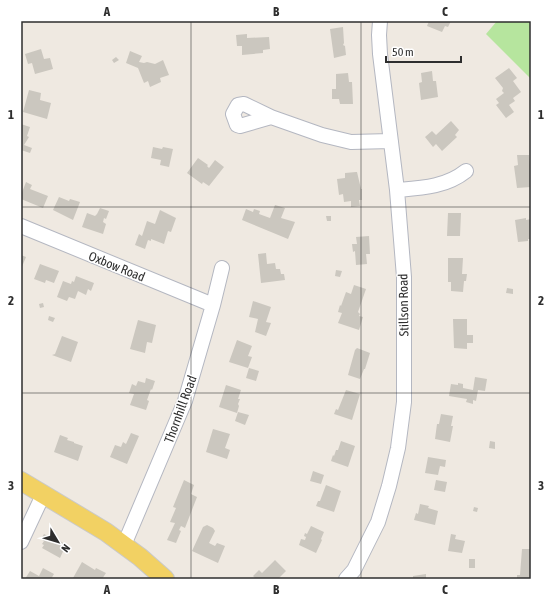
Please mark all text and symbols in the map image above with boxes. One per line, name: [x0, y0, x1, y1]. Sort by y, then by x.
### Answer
text: A: [103, 4, 111, 19]
text: B: [273, 4, 280, 19]
text: C: [442, 4, 448, 19]
scale bar: [386, 38, 461, 64]
text: 50 m: [392, 45, 414, 59]
text: 1: [8, 107, 14, 122]
text: 1: [538, 107, 544, 122]
street label: Oxbow Road: [86, 248, 147, 285]
street label: Stillson Road: [395, 274, 412, 336]
text: 2: [8, 293, 14, 308]
text: 2: [538, 293, 544, 308]
street label: Thornhill Road: [161, 373, 200, 445]
text: 3: [8, 478, 14, 493]
text: 3: [538, 478, 544, 493]
north arrow: [38, 522, 78, 562]
text: N: [59, 542, 73, 554]
text: A: [103, 582, 111, 597]
text: B: [273, 582, 280, 597]
text: C: [442, 582, 448, 597]

